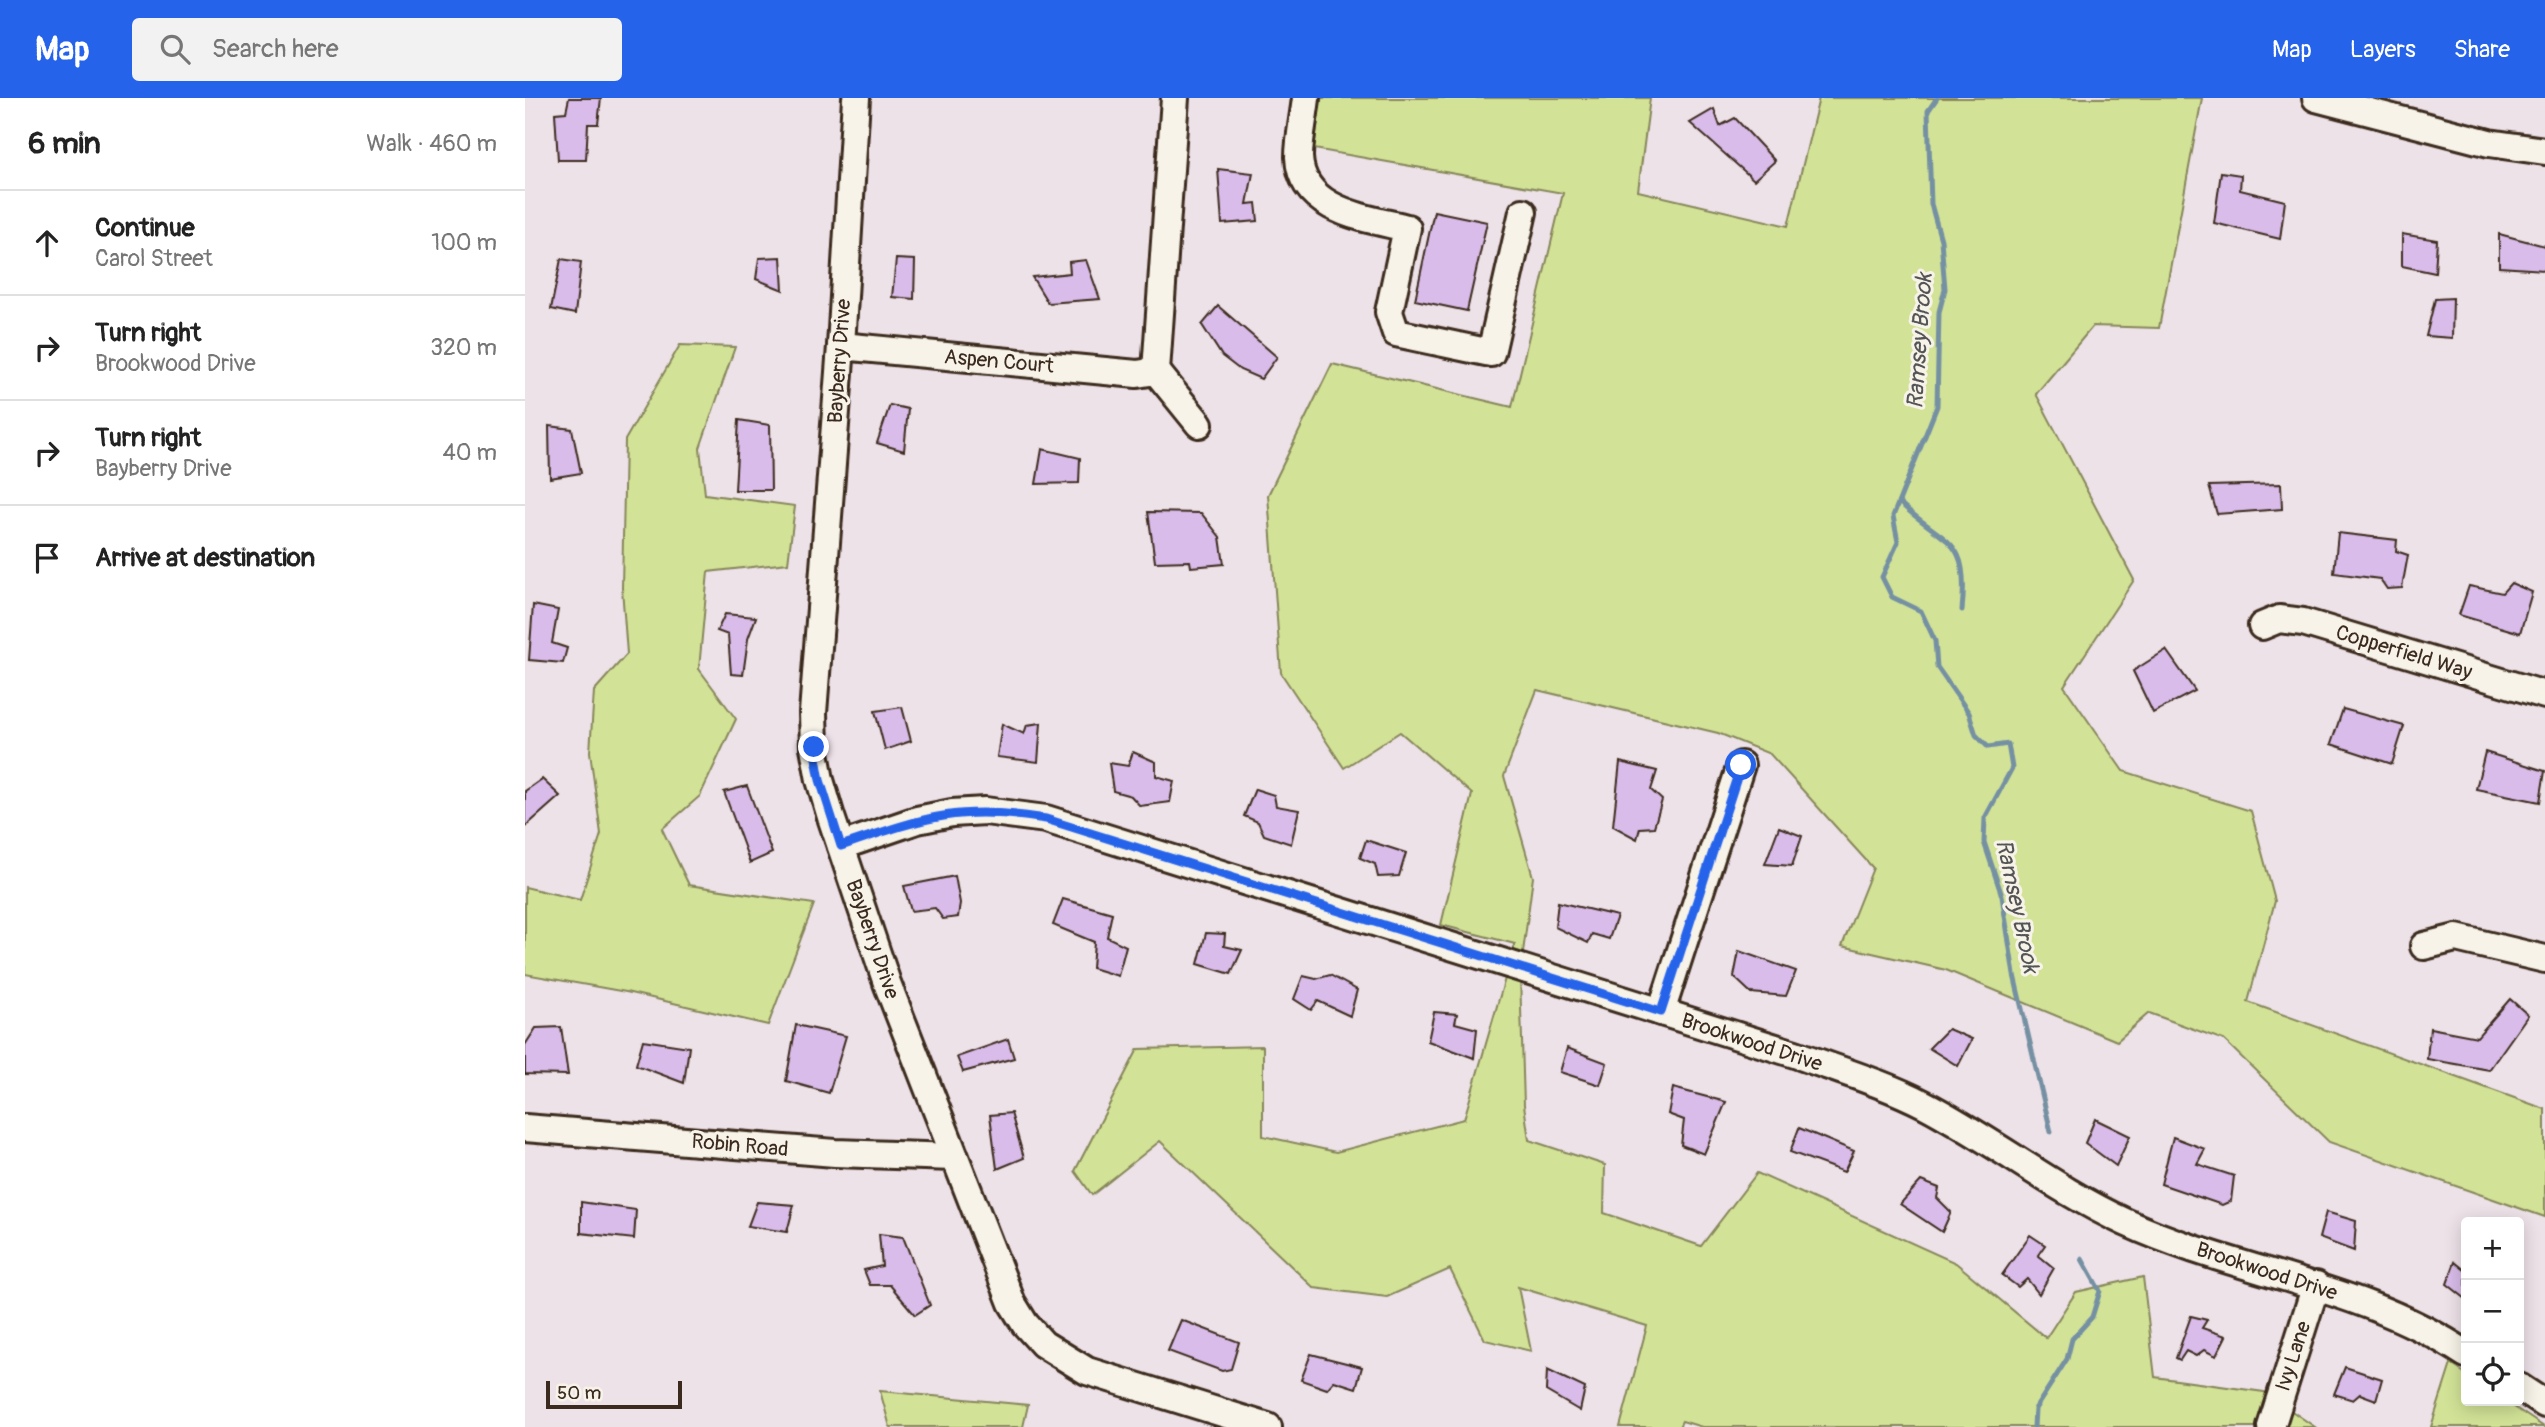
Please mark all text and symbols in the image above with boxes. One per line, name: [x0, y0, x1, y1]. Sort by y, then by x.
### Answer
search box: [132, 18, 622, 81]
text: Map: [35, 29, 90, 70]
icon: search: [156, 30, 194, 68]
text: Search here: [212, 33, 339, 65]
text: Map: [2272, 35, 2312, 64]
text: Layers: [2350, 35, 2416, 64]
text: Share: [2454, 35, 2510, 64]
text: 6 min: [28, 125, 101, 162]
text: Walk · 460 m: [366, 129, 497, 158]
text: Continue: [95, 212, 195, 244]
icon: ahead: [28, 224, 66, 262]
text: 100 m: [431, 228, 497, 257]
text: Carol Street: [95, 244, 213, 273]
water label: Ramsey Brook: [1900, 270, 1939, 410]
street label: Bayberry Drive: [822, 297, 857, 424]
text: Turn right: [95, 317, 201, 349]
icon: right: [28, 329, 66, 367]
text: 320 m: [430, 333, 497, 362]
street label: Aspen Court: [943, 343, 1055, 380]
text: Brookwood Drive: [95, 349, 256, 378]
text: Turn right: [95, 422, 201, 454]
icon: right: [28, 434, 66, 472]
text: 40 m: [443, 438, 497, 467]
text: Bayberry Drive: [95, 454, 232, 483]
icon: arrive: [28, 539, 66, 577]
text: Arrive at destination: [95, 542, 315, 574]
street label: Copperfield Way: [2332, 619, 2475, 686]
route end: [798, 731, 829, 762]
route start: [1725, 749, 1756, 780]
water label: Ramsey Brook: [1989, 837, 2046, 978]
street label: Bayberry Drive: [839, 876, 906, 1003]
street label: Brookwood Drive: [1678, 1007, 1826, 1078]
street label: Robin Road: [690, 1128, 790, 1163]
map controls: [2461, 1217, 2524, 1406]
button: +: [2461, 1217, 2524, 1280]
street label: Brookwood Drive: [2193, 1236, 2341, 1307]
button: −: [2461, 1280, 2524, 1343]
street label: Ivy Lane: [2269, 1317, 2318, 1395]
button: locate: [2461, 1343, 2524, 1406]
scale bar: [546, 1378, 683, 1410]
text: 50 m: [557, 1381, 601, 1405]

